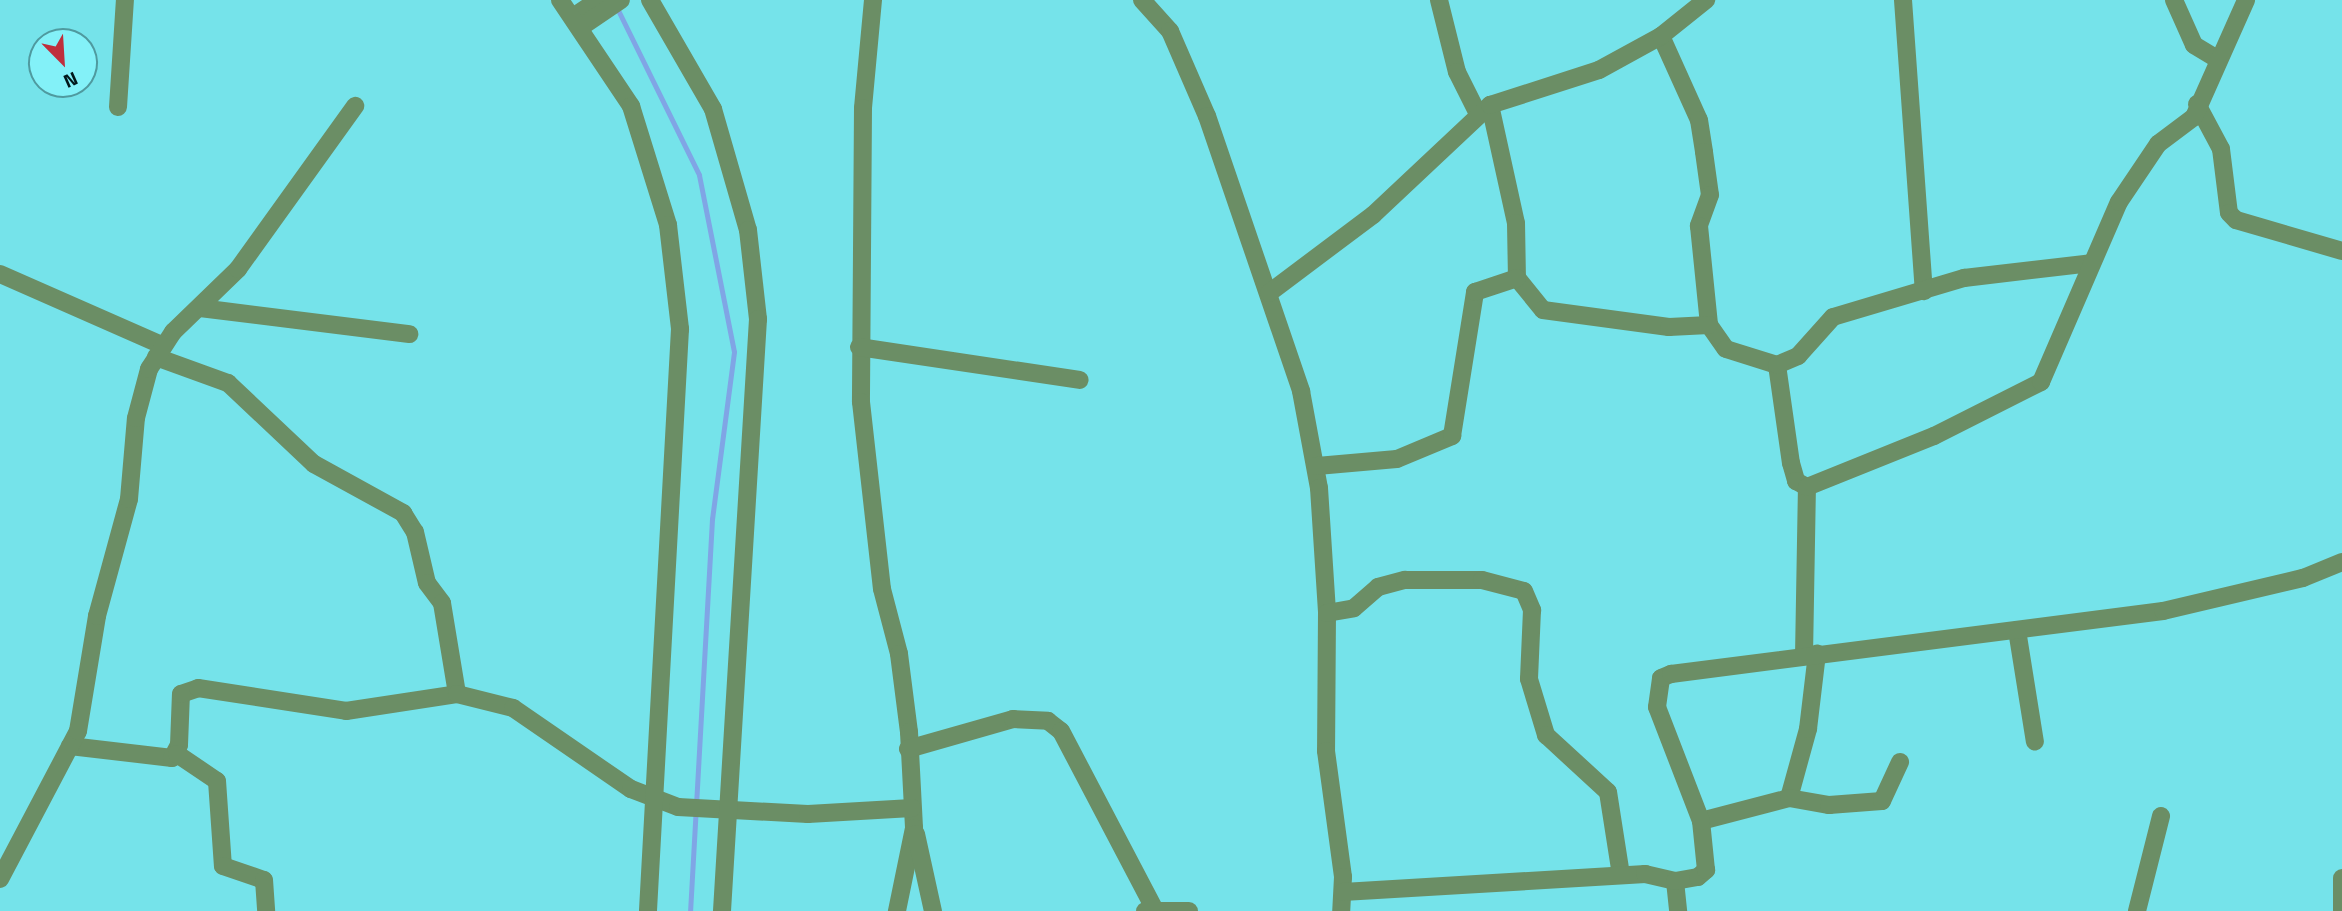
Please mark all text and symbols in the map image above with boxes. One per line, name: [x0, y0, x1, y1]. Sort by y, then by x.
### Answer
north arrow: [28, 28, 98, 98]
text: N: [59, 65, 83, 97]

